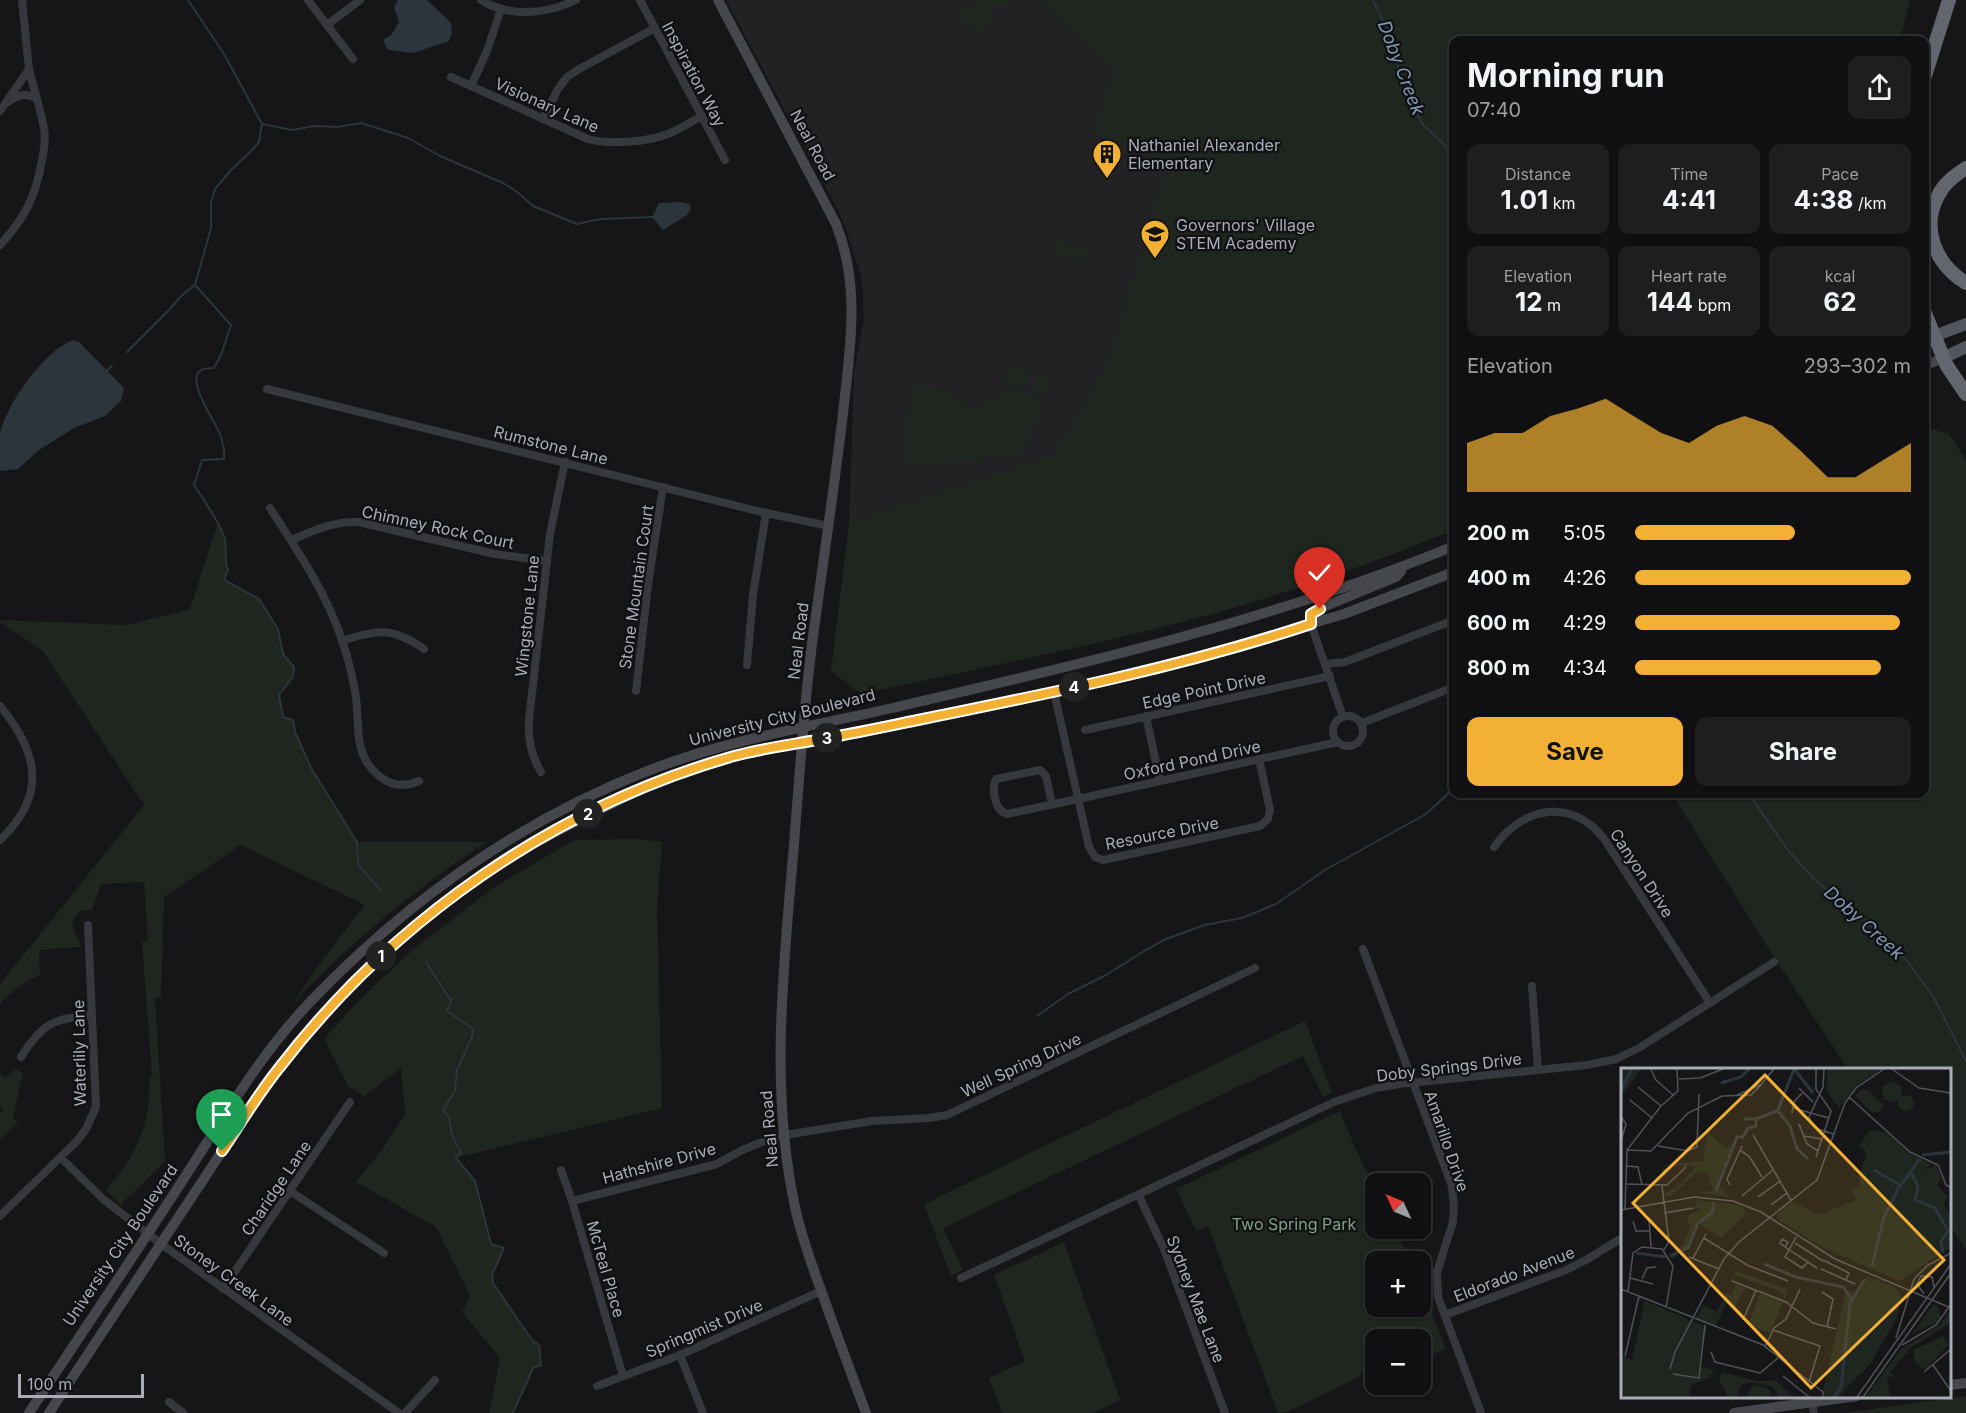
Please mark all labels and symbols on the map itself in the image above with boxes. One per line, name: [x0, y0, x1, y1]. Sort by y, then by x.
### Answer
water label: Doby Creek: [1374, 17, 1430, 119]
street label: Inspiration Way: [658, 18, 730, 130]
street label: Visionary Lane: [492, 73, 602, 137]
street label: Neal Road: [786, 106, 840, 184]
place label: Nathaniel Alexander Elementary: [1128, 135, 1280, 173]
building icon: Nathaniel Alexander Elementary: [1091, 138, 1123, 180]
place label: Governors' Village STEM Academy: [1176, 215, 1315, 253]
school or university icon: Governors' Village STEM Academy: [1139, 218, 1171, 260]
street label: Rumstone Lane: [492, 421, 610, 469]
street label: Chimney Rock Court: [360, 501, 516, 553]
street label: Stone Mountain Court: [615, 504, 657, 670]
pin: [1294, 547, 1345, 609]
street label: Wingstone Lane: [511, 554, 543, 678]
street label: Neal Road: [783, 601, 813, 681]
street label: Edge Point Drive: [1141, 667, 1267, 713]
pin: 4: [1059, 672, 1089, 702]
street label: University City Boulevard: [687, 684, 877, 750]
pin: 3: [812, 723, 842, 753]
street label: Oxford Pond Drive: [1122, 736, 1262, 784]
pin: 2: [573, 799, 603, 829]
street label: Resource Drive: [1103, 812, 1221, 854]
street label: Canyon Drive: [1606, 825, 1678, 921]
water label: Doby Creek: [1820, 881, 1909, 965]
pin: 1: [366, 941, 396, 971]
street label: Waterlily Lane: [68, 1000, 90, 1106]
street label: Well Spring Drive: [958, 1028, 1084, 1102]
street label: Doby Springs Drive: [1375, 1048, 1523, 1086]
inset map: [1621, 1068, 1951, 1398]
street label: Amarillo Drive: [1420, 1088, 1474, 1194]
pin: [196, 1089, 247, 1151]
street label: Neal Road: [756, 1090, 782, 1168]
street label: Charidge Lane: [237, 1137, 315, 1239]
street label: Hathshire Drive: [600, 1138, 718, 1188]
street label: University City Boulevard: [58, 1160, 182, 1330]
north arrow: [1365, 1173, 1431, 1239]
park label: Two Spring Park: [1232, 1214, 1356, 1234]
street label: McTeal Place: [583, 1218, 629, 1320]
street label: Stoney Creek Lane: [170, 1230, 298, 1330]
street label: Sydney Mae Lane: [1163, 1233, 1229, 1365]
street label: Eldorado Avenue: [1451, 1242, 1577, 1306]
street label: Springmist Drive: [642, 1294, 766, 1362]
scale bar: [18, 1371, 144, 1398]

